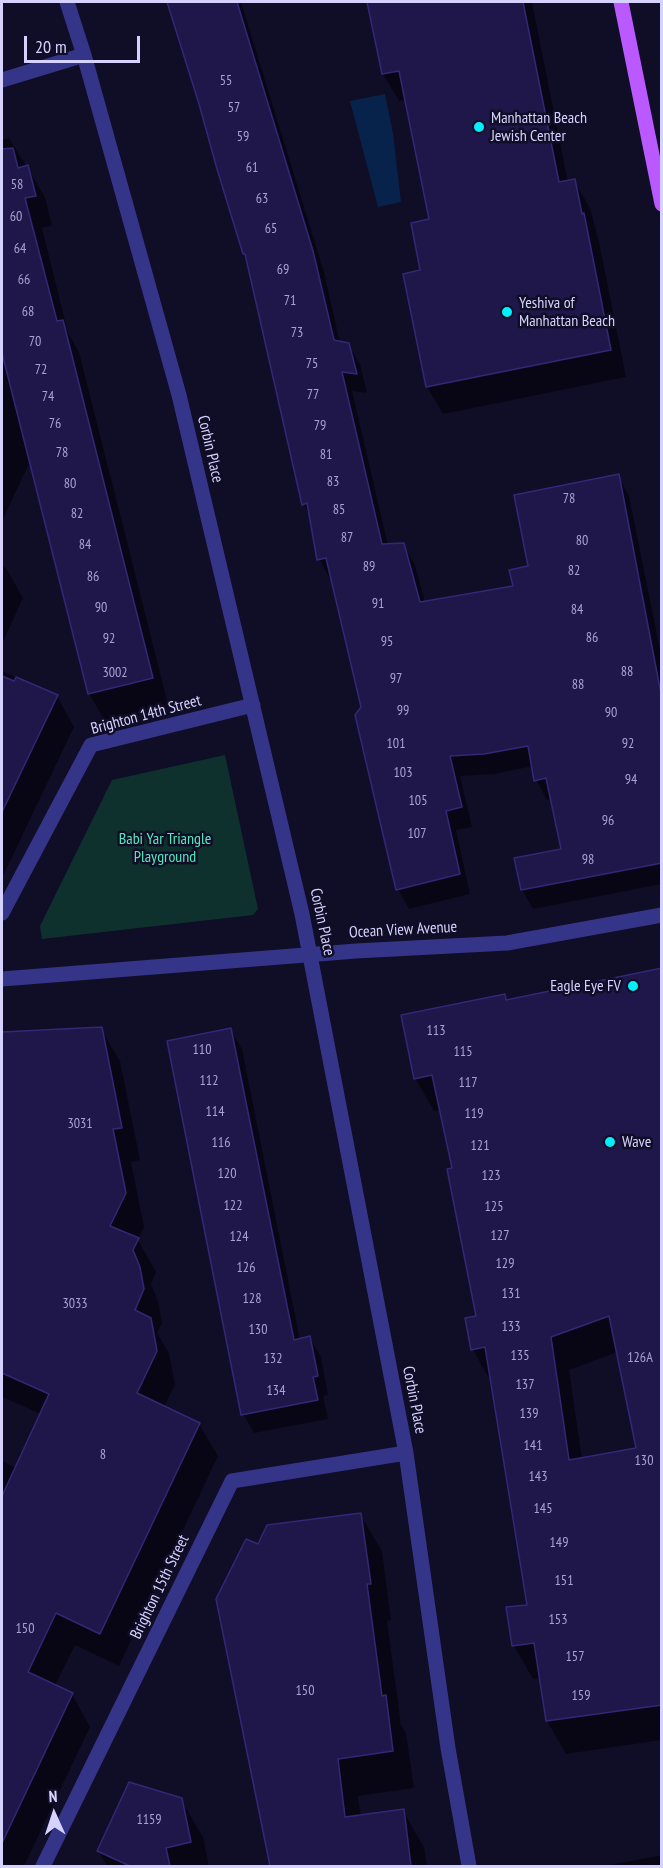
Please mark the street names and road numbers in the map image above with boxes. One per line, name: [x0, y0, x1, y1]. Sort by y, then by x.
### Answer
street label: Corbin Place: [193, 414, 227, 484]
street label: Brighton 14th Street: [89, 691, 203, 739]
street label: Corbin Place: [306, 887, 338, 957]
street label: Ocean View Avenue: [348, 918, 458, 942]
street label: Corbin Place: [398, 1365, 430, 1435]
street label: Brighton 15th Street: [127, 1532, 193, 1642]

